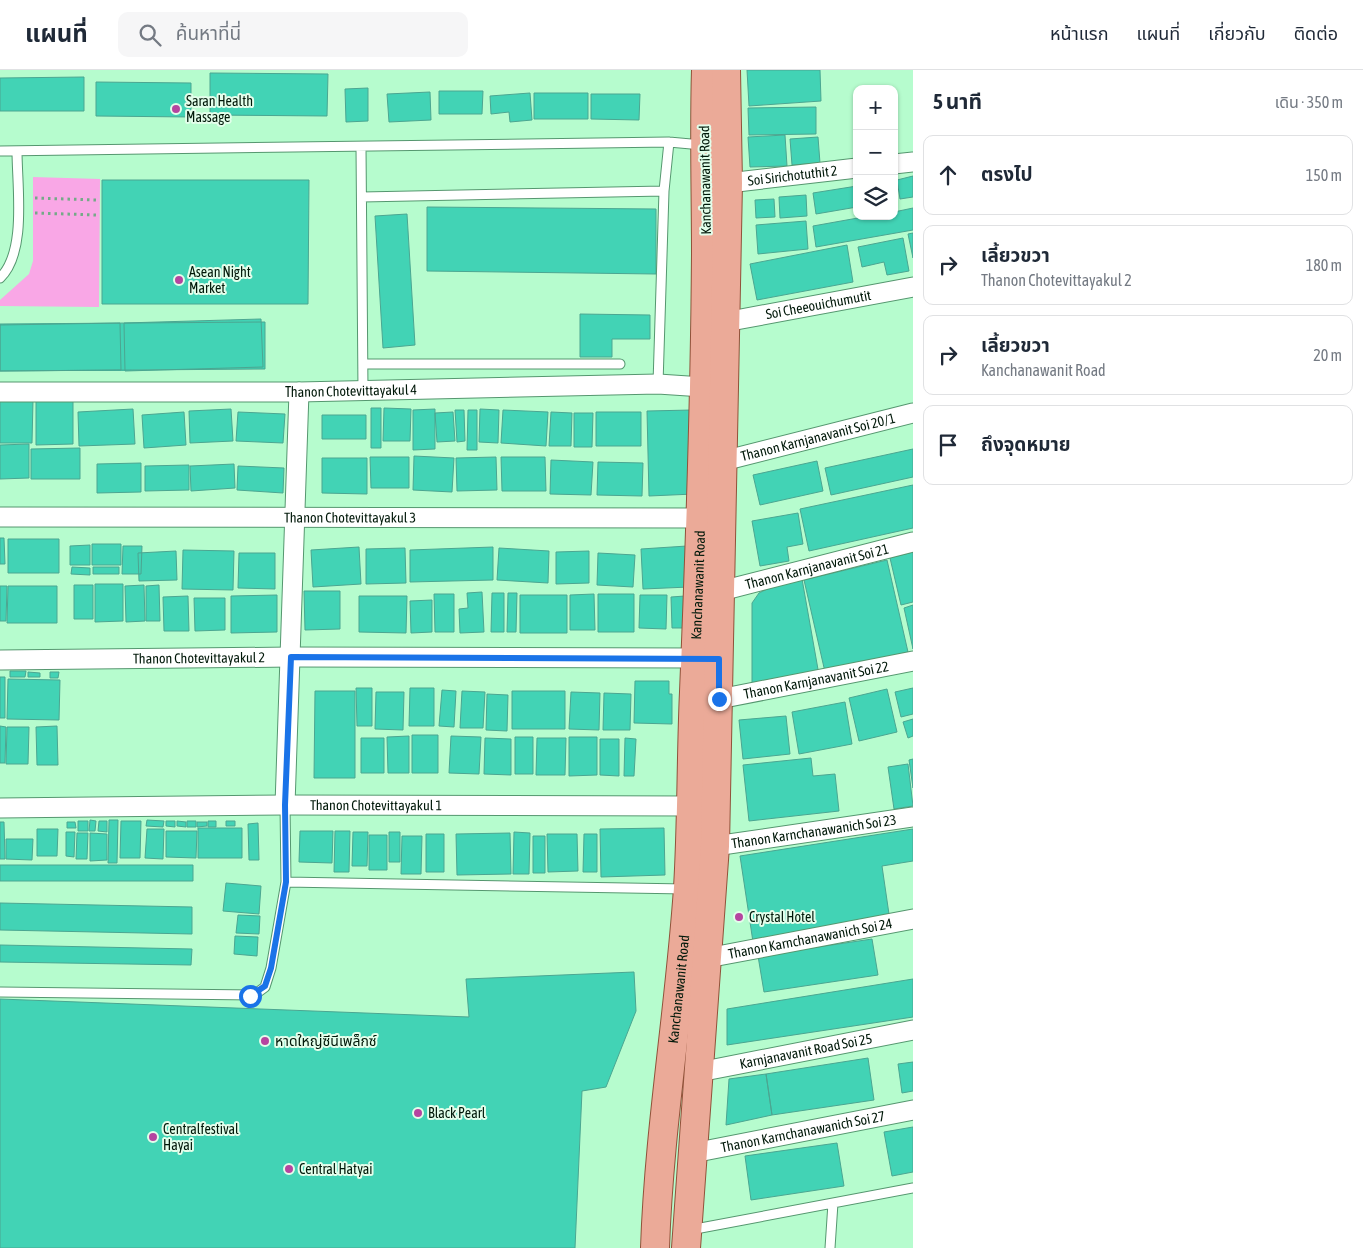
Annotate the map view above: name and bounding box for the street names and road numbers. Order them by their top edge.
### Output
street label: Kanchanawanit Road [696,125,714,235]
street label: Soi Sirichotuthit 2 [747,162,838,189]
street label: Soi Cheeouichumutit [764,287,872,322]
street label: Thanon Chotevittayakul 4 [285,381,418,400]
street label: Thanon Karnjanavanit Soi 20/1 [739,410,897,464]
street label: Thanon Chotevittayakul 3 [284,509,416,526]
street label: Kanchanawanit Road [688,530,708,640]
street label: Thanon Karnjanavanit Soi 21 [744,541,890,592]
street label: Thanon Chotevittayakul 2 [133,649,265,667]
street label: Thanon Karnjanavanit Soi 22 [742,658,890,702]
street label: Thanon Chotevittayakul 1 [310,797,442,813]
street label: Thanon Karnchanawanich Soi 23 [730,812,898,851]
street label: Thanon Karnchanawanich Soi 24 [727,915,894,962]
street label: Kanchanawanit Road [665,934,692,1044]
street label: Karnjanavanit Road Soi 25 [738,1030,874,1072]
street label: Thanon Karnchanawanich Soi 27 [720,1108,886,1155]

